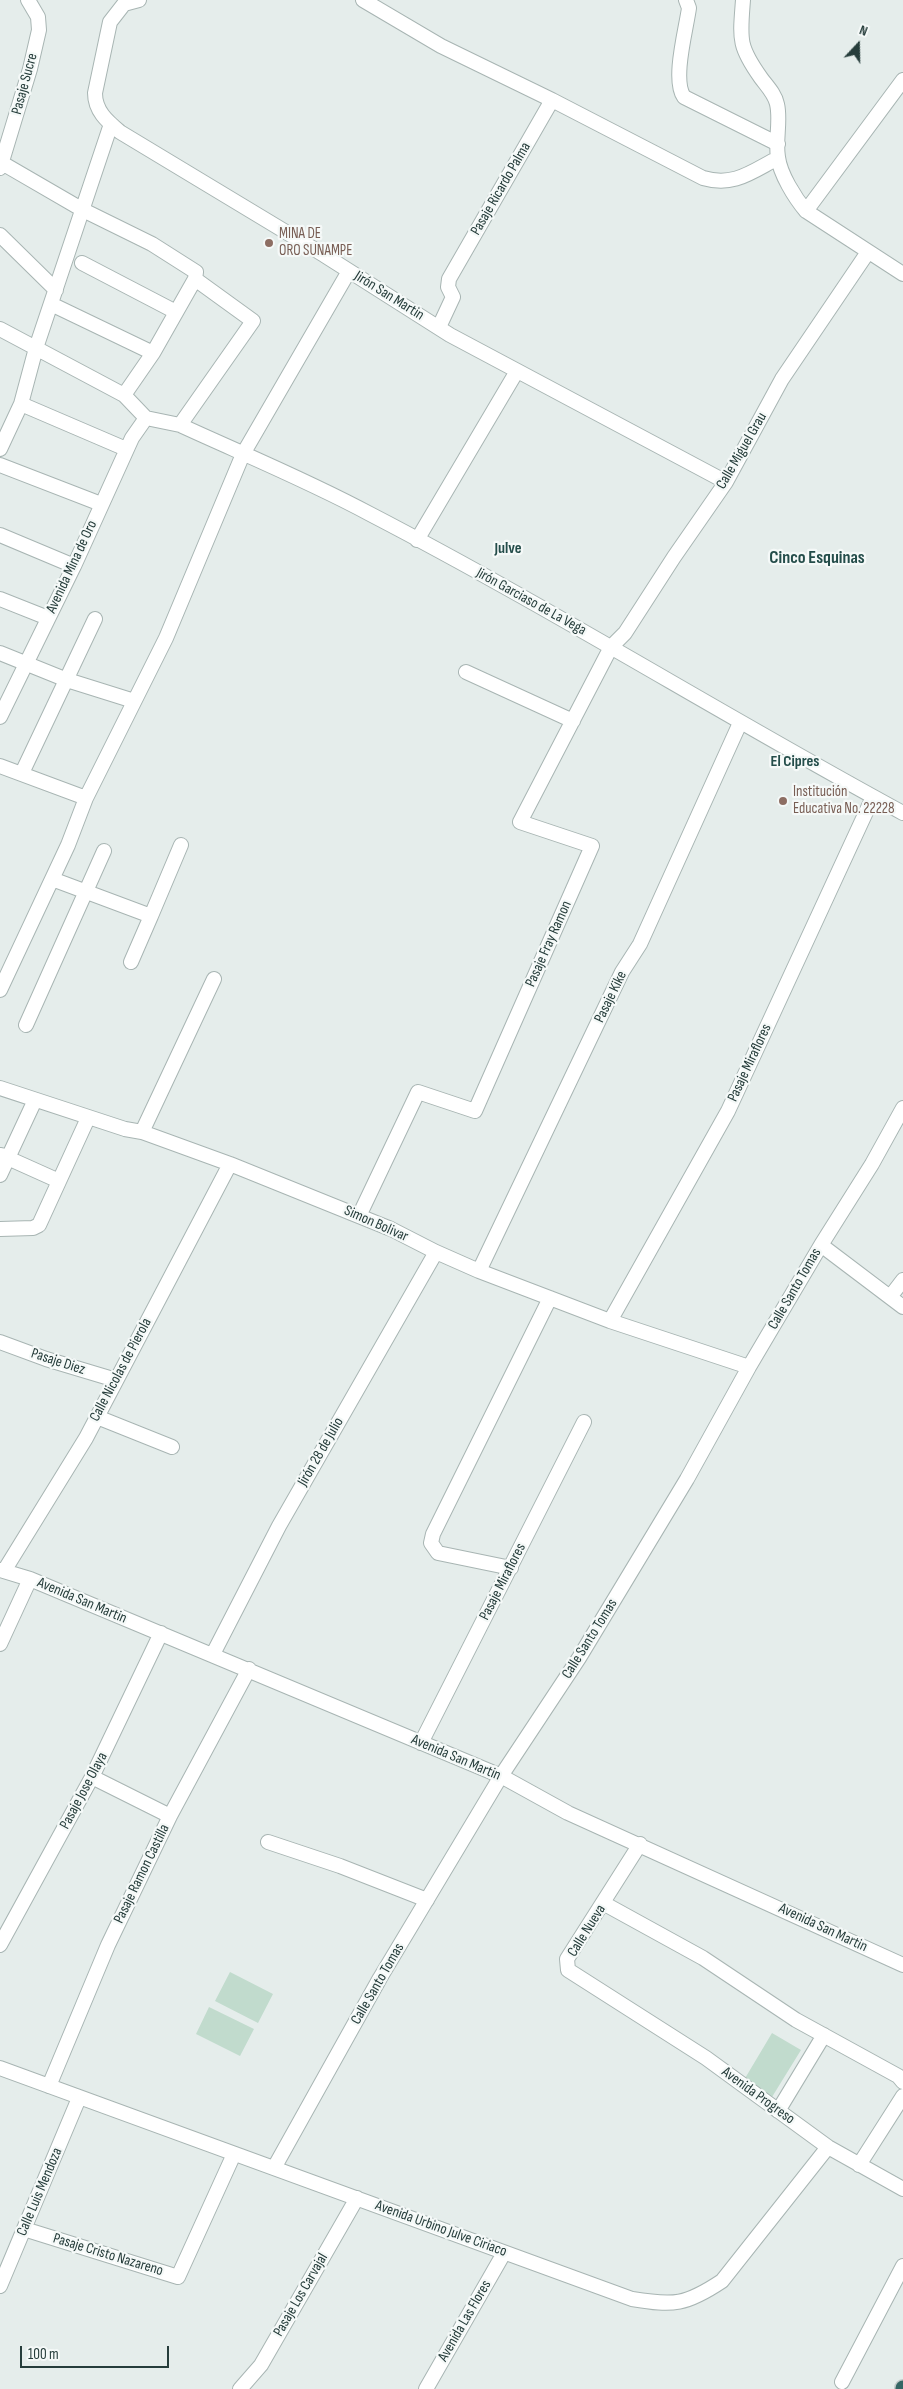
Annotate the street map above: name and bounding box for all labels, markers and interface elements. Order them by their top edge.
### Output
north arrow [833,20,883,70]
text: N [857,21,870,40]
street label: Pasaje Sucre [8,51,42,117]
street label: Pasaje Ricardo Palma [467,139,535,239]
place label: MINA DE ORO SUNAMPE [279,225,352,260]
marker: MINA DE ORO SUNAMPE [263,237,275,249]
street label: Jirón San Martin [351,267,427,325]
street label: Calle Miguel Grau [713,409,771,493]
street label: Avenida Mina de Oro [43,518,101,616]
district label: Julve [494,539,522,559]
district label: Cinco Esquinas [769,547,865,569]
street label: Jirón Garciaso de La Vega [473,564,589,640]
district label: El Cipres [771,752,819,772]
place label: Institución Educativa No. 22228 [793,783,895,818]
marker: Institución Educativa No. 22228 [777,795,789,807]
street label: Pasaje Fray Ramon [522,898,576,990]
street label: Pasaje Kike [591,968,631,1026]
street label: Pasaje Miraflores [724,1021,776,1105]
street label: Simon Bolivar [341,1202,411,1246]
street label: Calle Santo Tomas [765,1245,825,1333]
street label: Calle Nicolas de Pierola [86,1315,156,1425]
street label: Pasaje Diez [29,1345,87,1379]
street label: Jirón 28 de Julio [294,1414,348,1490]
street label: Pasaje Miraflores [476,1541,530,1623]
street label: Avenida San Martin [35,1574,129,1628]
street label: Calle Santo Tomas [558,1596,622,1682]
street label: Avenida San Martin [409,1731,503,1785]
street label: Pasaje Jose Olaya [56,1750,112,1832]
street label: Pasaje Ramon Castilla [110,1821,174,1927]
street label: Avenida San Martin [776,1900,870,1956]
street label: Calle Nueva [564,1902,610,1960]
street label: Calle Santo Tomas [348,1940,408,2028]
street label: Avenida Progreso [718,2063,798,2129]
street label: Calle Luis Mendoza [13,2145,67,2239]
street label: Avenida Urbino Julve Ciriaco [373,2197,509,2261]
street label: Pasaje Cristo Nazareno [51,2230,165,2280]
street label: Pasaje Los Carvajal [270,2250,332,2340]
street label: Avenida Las Flores [434,2277,496,2365]
scale bar [22,2336,171,2368]
text: 100 m [28,2345,59,2364]

